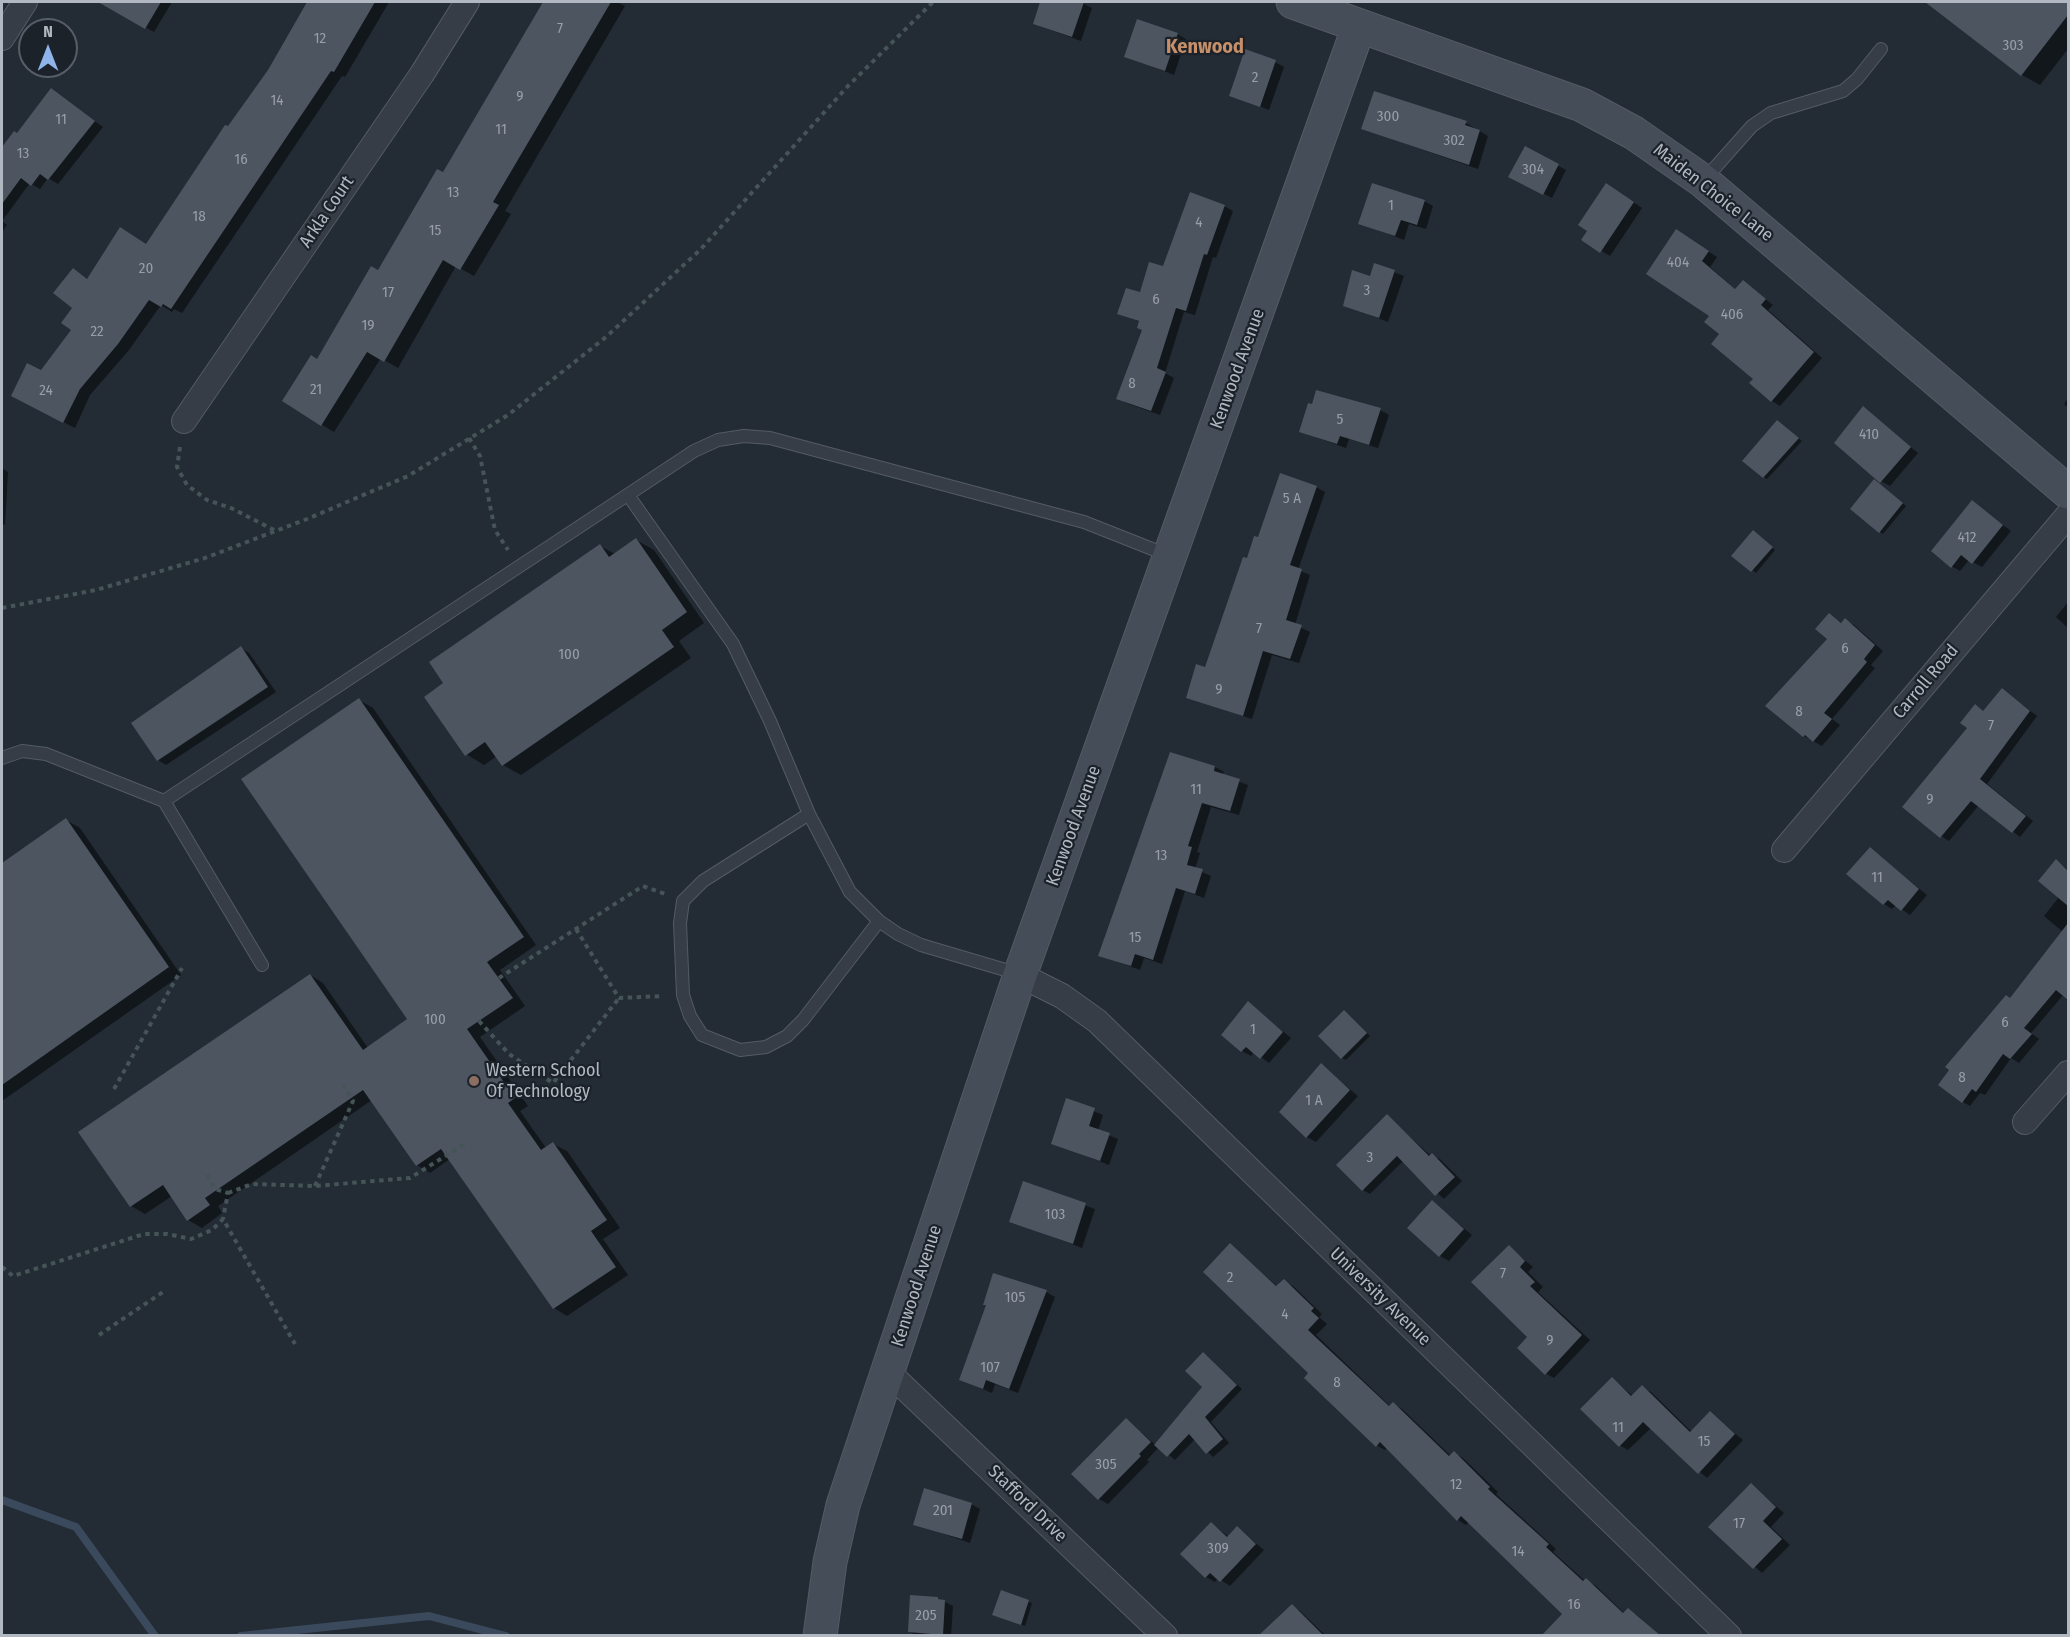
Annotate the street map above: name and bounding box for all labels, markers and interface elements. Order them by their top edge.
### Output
north arrow [18,18,78,78]
house number: 7 [557,20,563,38]
text: N [43,22,53,41]
house number: 12 [314,30,326,48]
district label: Kenwood [1166,35,1244,59]
house number: 303 [2002,37,2024,55]
house number: 2 [1252,69,1258,87]
house number: 9 [516,88,524,106]
house number: 14 [270,92,284,110]
house number: 300 [1377,108,1399,126]
house number: 11 [55,111,67,129]
house number: 11 [495,121,507,139]
house number: 302 [1443,132,1465,150]
street label: Maiden Choice Lane [1649,139,1777,247]
house number: 13 [17,145,29,163]
house number: 16 [234,151,248,169]
house number: 304 [1522,161,1544,179]
street label: Arkla Court [295,172,359,252]
house number: 13 [447,184,459,202]
house number: 1 [1388,197,1394,215]
house number: 18 [192,208,206,226]
house number: 4 [1195,214,1203,232]
house number: 15 [429,222,441,240]
house number: 404 [1667,254,1689,272]
house number: 20 [139,260,153,278]
house number: 3 [1364,282,1370,300]
house number: 17 [382,284,394,302]
house number: 6 [1152,291,1160,309]
street label: Kenwood Avenue [1206,306,1270,432]
house number: 406 [1721,306,1743,324]
house number: 19 [361,317,375,335]
house number: 22 [90,323,104,341]
house number: 8 [1128,375,1136,393]
house number: 21 [310,381,322,399]
house number: 24 [39,382,53,400]
house number: 5 [1337,411,1343,429]
house number: 410 [1859,426,1879,444]
house number: 5 A [1283,490,1301,508]
house number: 412 [1958,529,1976,547]
house number: 7 [1256,620,1262,638]
house number: 6 [1841,640,1849,658]
street label: Carroll Road [1889,640,1963,724]
house number: 100 [558,646,580,664]
house number: 9 [1215,681,1223,699]
house number: 8 [1795,703,1803,721]
house number: 7 [1988,717,1994,735]
street label: Kenwood Avenue [1042,763,1106,889]
house number: 11 [1190,781,1202,799]
house number: 9 [1926,791,1934,809]
house number: 13 [1155,847,1167,865]
house number: 11 [1871,869,1883,887]
house number: 15 [1129,929,1141,947]
house number: 100 [424,1011,446,1029]
house number: 6 [2001,1014,2009,1032]
house number: 1 [1250,1021,1256,1039]
place label: Western School Of Technology [486,1060,600,1102]
house number: 8 [1958,1069,1966,1087]
marker: Western School Of Technology [467,1074,481,1088]
house number: 1 A [1305,1092,1323,1110]
house number: 3 [1367,1149,1373,1167]
house number: 103 [1045,1206,1065,1224]
street label: Kenwood Avenue [887,1223,947,1349]
street label: University Avenue [1325,1243,1435,1351]
house number: 7 [1500,1265,1506,1283]
house number: 2 [1227,1269,1233,1287]
house number: 105 [1005,1289,1025,1307]
house number: 4 [1281,1306,1289,1324]
house number: 9 [1546,1332,1554,1350]
house number: 107 [980,1359,1000,1377]
house number: 8 [1333,1374,1341,1392]
house number: 11 [1612,1419,1624,1437]
house number: 15 [1698,1433,1710,1451]
house number: 305 [1095,1456,1117,1474]
street label: Stafford Drive [983,1461,1071,1547]
house number: 12 [1450,1476,1462,1494]
house number: 201 [933,1502,953,1520]
house number: 17 [1733,1515,1745,1533]
house number: 309 [1207,1540,1229,1558]
house number: 14 [1511,1543,1525,1561]
house number: 16 [1567,1596,1581,1614]
house number: 205 [915,1607,937,1625]

